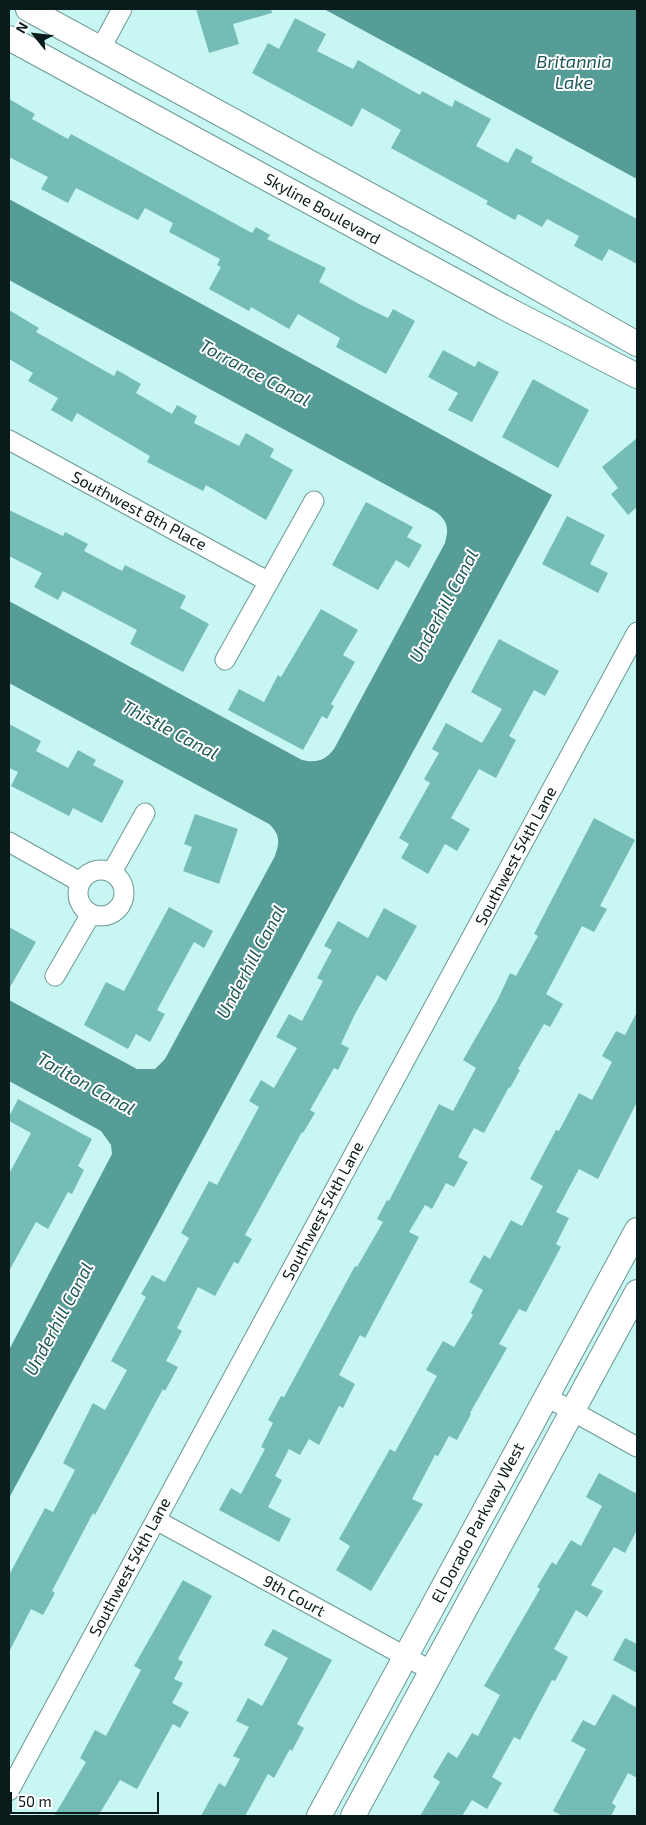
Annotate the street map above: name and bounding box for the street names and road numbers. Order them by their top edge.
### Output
street label: Skyline Boulevard [261,169,383,249]
street label: Southwest 8th Place [68,467,210,555]
street label: Southwest 54th Lane [471,783,561,929]
street label: Southwest 54th Lane [278,1138,368,1284]
street label: El Dorado Parkway West [428,1440,528,1606]
street label: Southwest 54th Lane [85,1494,175,1640]
street label: 9th Court [260,1571,328,1621]

